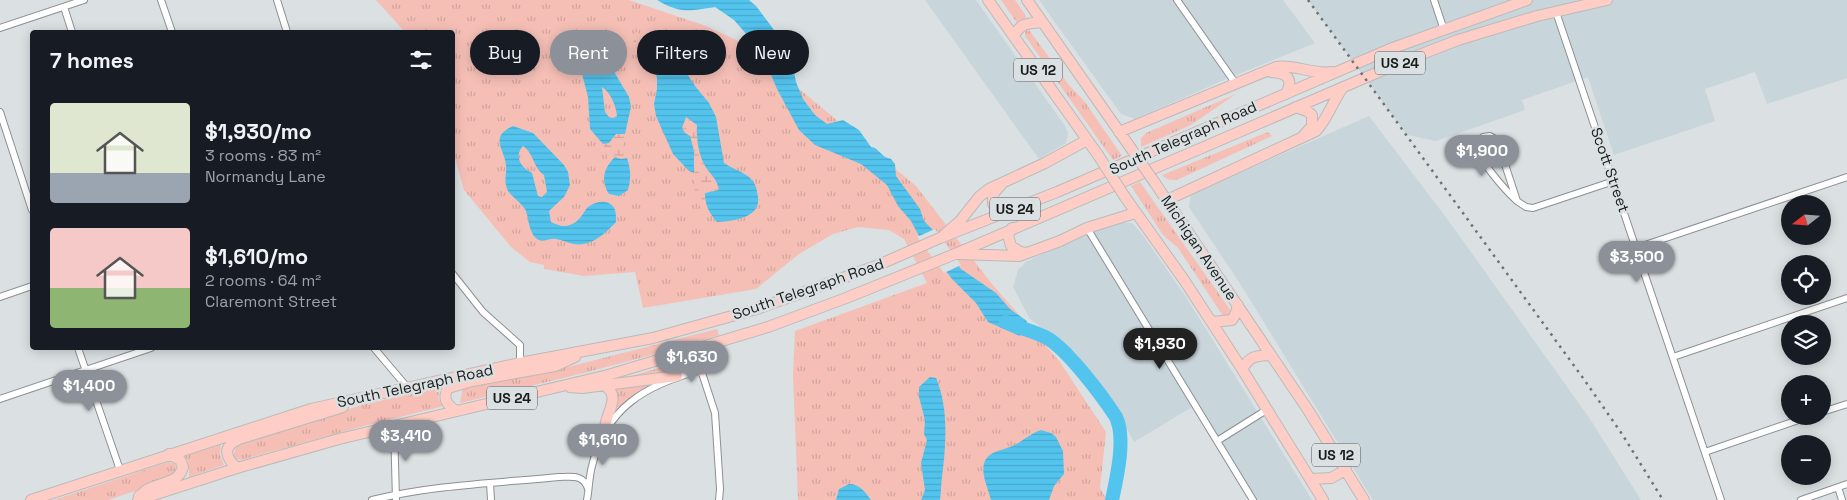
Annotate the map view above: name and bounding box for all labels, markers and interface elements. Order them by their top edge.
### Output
chip: Buy [470,30,540,75]
chip: Rent [550,30,627,75]
chip: Filters [637,30,726,75]
chip: New [736,30,809,75]
icon: filters [407,46,435,74]
text: 7 homes [50,47,134,74]
road number: US 24 [1375,52,1425,74]
road number: US 12 [1014,58,1062,82]
street label: South Telegraph Road [1106,96,1259,179]
text: $1,930/mo [205,118,312,145]
icon: home [90,123,150,183]
street label: Scott Street [1587,125,1634,215]
pin: $1,900 [1441,134,1523,177]
text: $1,900 [1456,140,1508,161]
text: 3 rooms · 83 m² [205,145,321,166]
text: Normandy Lane [205,166,326,187]
street label: Michigan Avenue [1157,192,1242,304]
north arrow [1781,195,1831,245]
map controls [1781,195,1831,485]
road number: US 24 [990,198,1040,220]
pin: $3,500 [1596,240,1678,283]
text: $1,610/mo [205,243,308,270]
text: $3,500 [1610,246,1664,267]
icon: home [90,248,150,308]
street label: South Telegraph Road [730,254,886,323]
button: locate [1781,255,1831,305]
text: 2 rooms · 64 m² [205,270,321,291]
text: Claremont Street [205,291,337,312]
button: layers [1781,315,1831,365]
pin: $1,930 [1119,328,1201,370]
text: $1,930 [1134,333,1186,354]
pin: $1,630 [651,340,733,383]
text: $1,630 [666,346,718,367]
street label: South Telegraph Road [335,360,495,411]
pin: $1,400 [48,370,130,412]
text: $1,400 [63,375,115,396]
button: + [1781,375,1831,425]
road number: US 24 [487,386,537,409]
pin: $3,410 [365,420,447,462]
pin: $1,610 [562,424,644,466]
text: $3,410 [380,425,432,446]
text: $1,610 [579,429,627,450]
button: − [1781,435,1831,485]
road number: US 12 [1312,444,1360,466]

